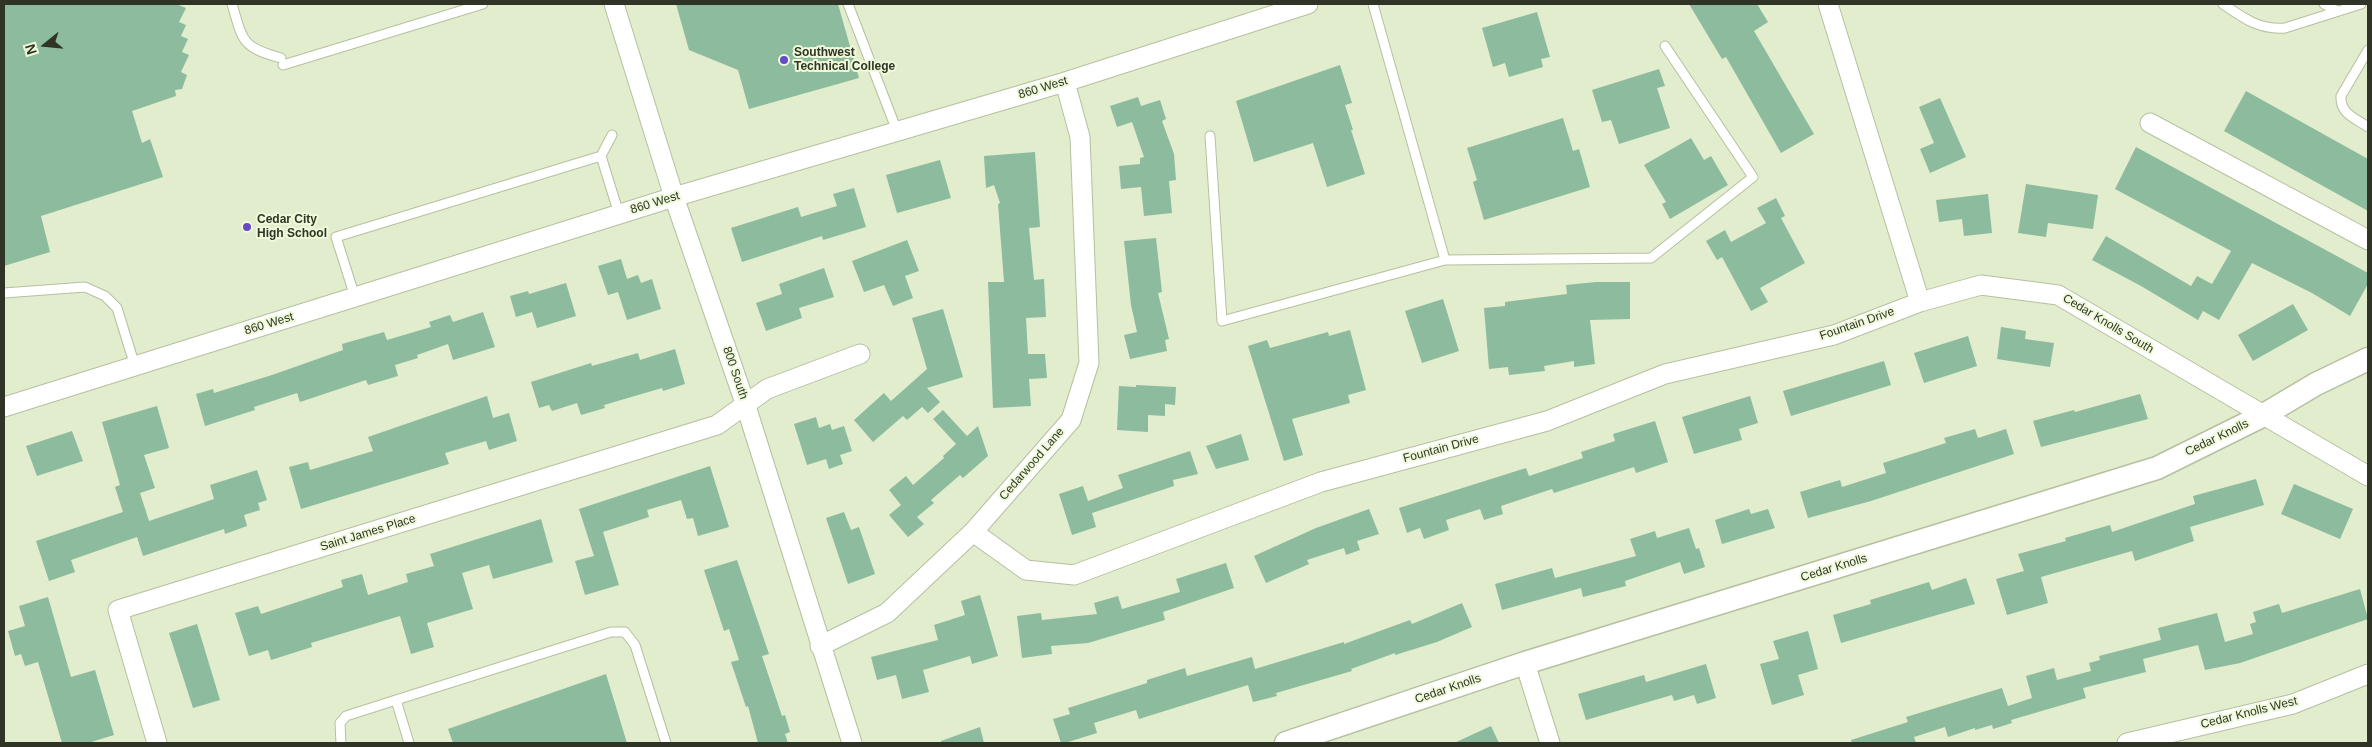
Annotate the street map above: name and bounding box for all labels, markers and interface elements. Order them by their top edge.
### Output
north arrow [20,20,70,70]
text: N [22,42,40,57]
place label: Southwest Technical College [794,46,895,74]
marker: Southwest Technical College [778,54,790,66]
street label: 860 West [1017,74,1069,102]
street label: 860 West [629,189,681,217]
place label: Cedar City High School [257,213,327,241]
marker: Cedar City High School [241,221,253,233]
street label: Cedar Knolls South [2060,291,2156,357]
street label: Fountain Drive [1818,304,1896,344]
street label: 860 West [243,310,295,338]
street label: 800 South [719,345,751,401]
street label: Cedar Knolls [2183,416,2251,460]
street label: Cedarwood Lane [997,425,1067,503]
street label: Fountain Drive [1401,432,1481,466]
street label: Saint James Place [318,512,418,554]
street label: Cedar Knolls [1799,551,1869,585]
street label: Cedar Knolls [1413,671,1483,707]
street label: Cedar Knolls West [2199,694,2299,732]

